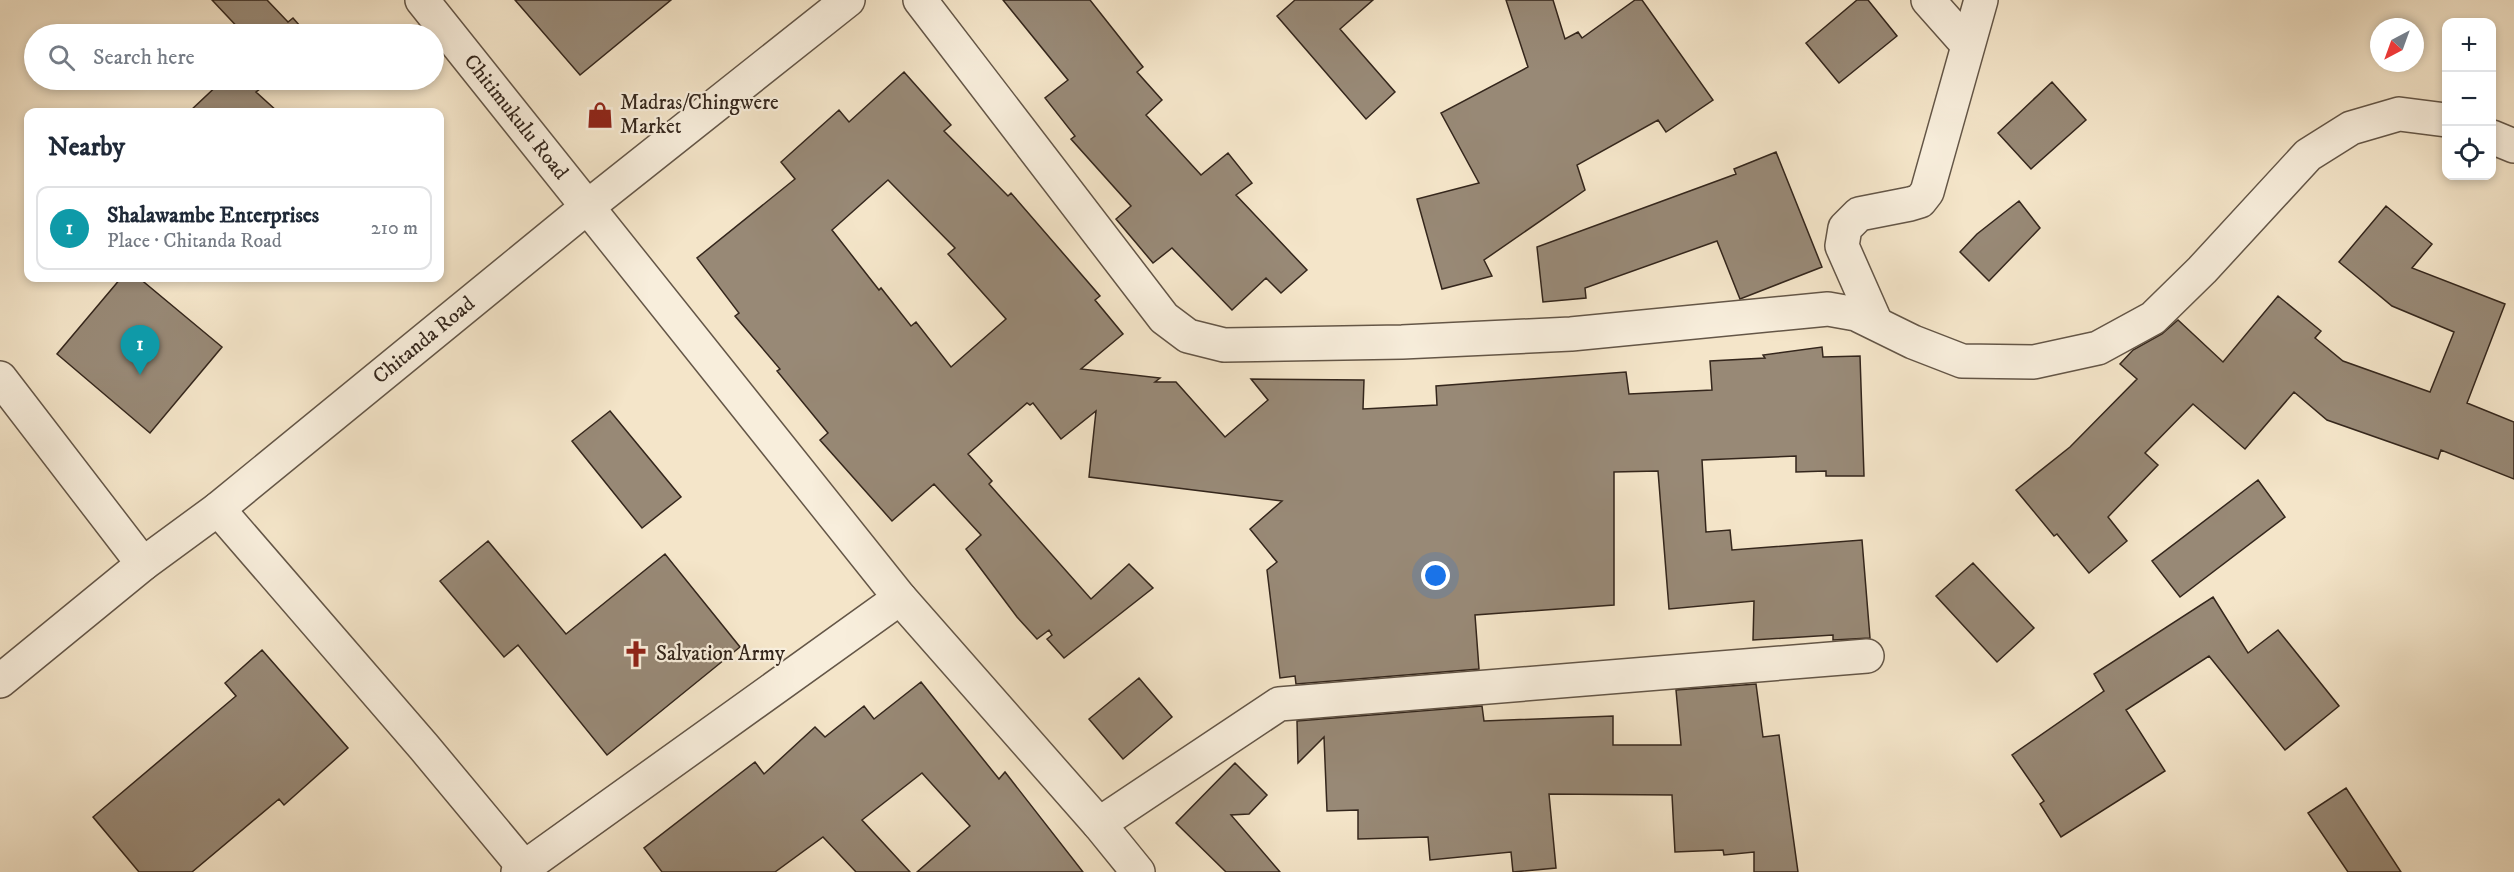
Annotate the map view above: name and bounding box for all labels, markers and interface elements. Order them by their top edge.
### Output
north arrow [2370,18,2424,72]
map controls [2442,18,2496,180]
button: + [2442,18,2496,72]
search box [24,24,444,90]
icon: search [45,41,78,74]
text: Search here [93,44,195,71]
street label: Chitimukulu Road [458,49,574,186]
button: − [2442,72,2496,126]
place label: Madras/Chingwere Market [620,90,779,140]
shop icon: Madras/Chingwere Market [585,100,615,130]
button: locate [2442,126,2496,180]
text: Nearby [48,131,125,164]
text: Shalawambe Enterprises [107,202,319,229]
text: 1 [66,216,73,241]
text: 210 m [371,216,418,241]
text: Place · Chitanda Road [107,229,282,254]
street label: Chitanda Road [368,291,481,390]
pin: 1 [120,326,160,375]
your location [1421,561,1450,590]
church icon: Salvation Army [621,639,651,669]
place label: Salvation Army [656,641,786,667]

